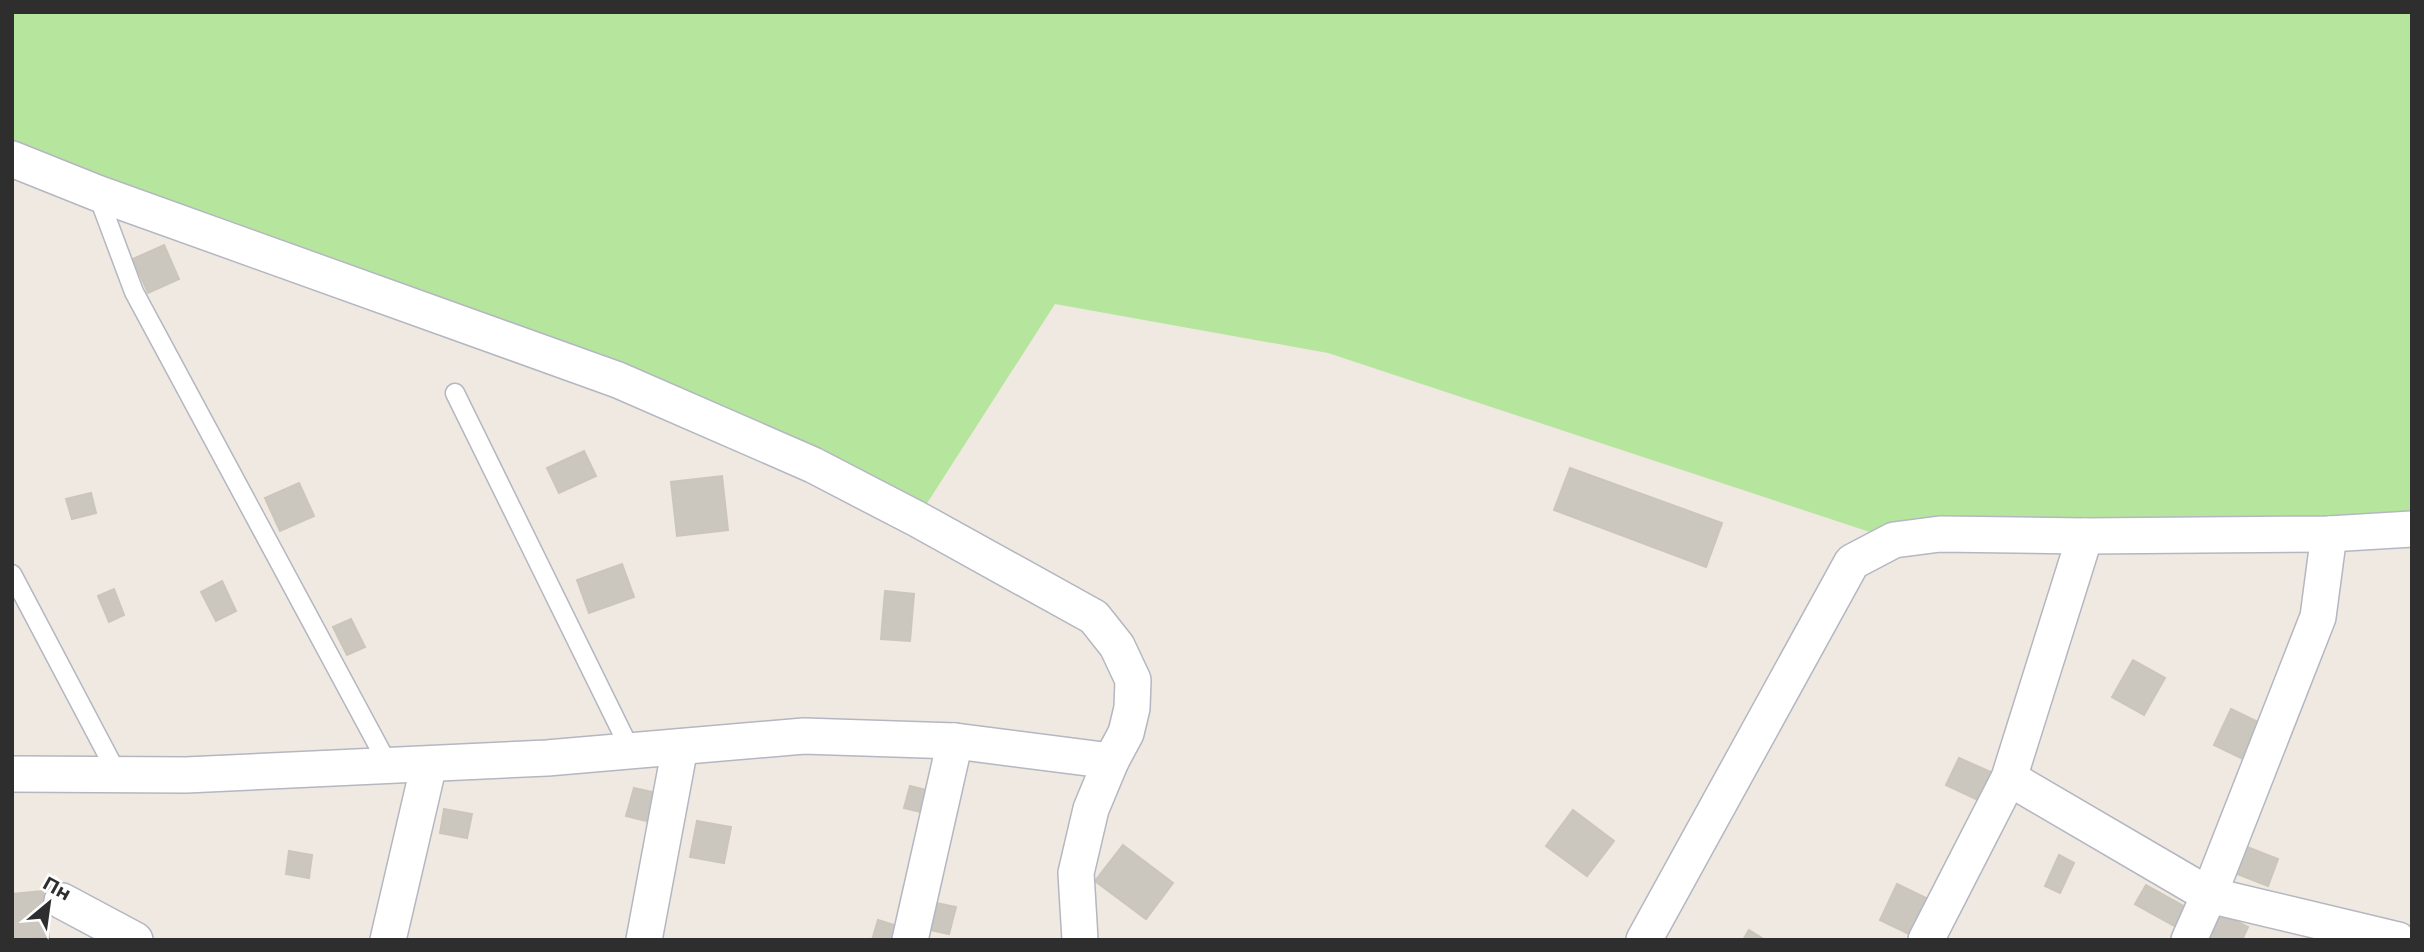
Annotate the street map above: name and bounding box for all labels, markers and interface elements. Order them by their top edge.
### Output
north arrow [14,868,84,938]
text: Пн [39,872,75,906]

